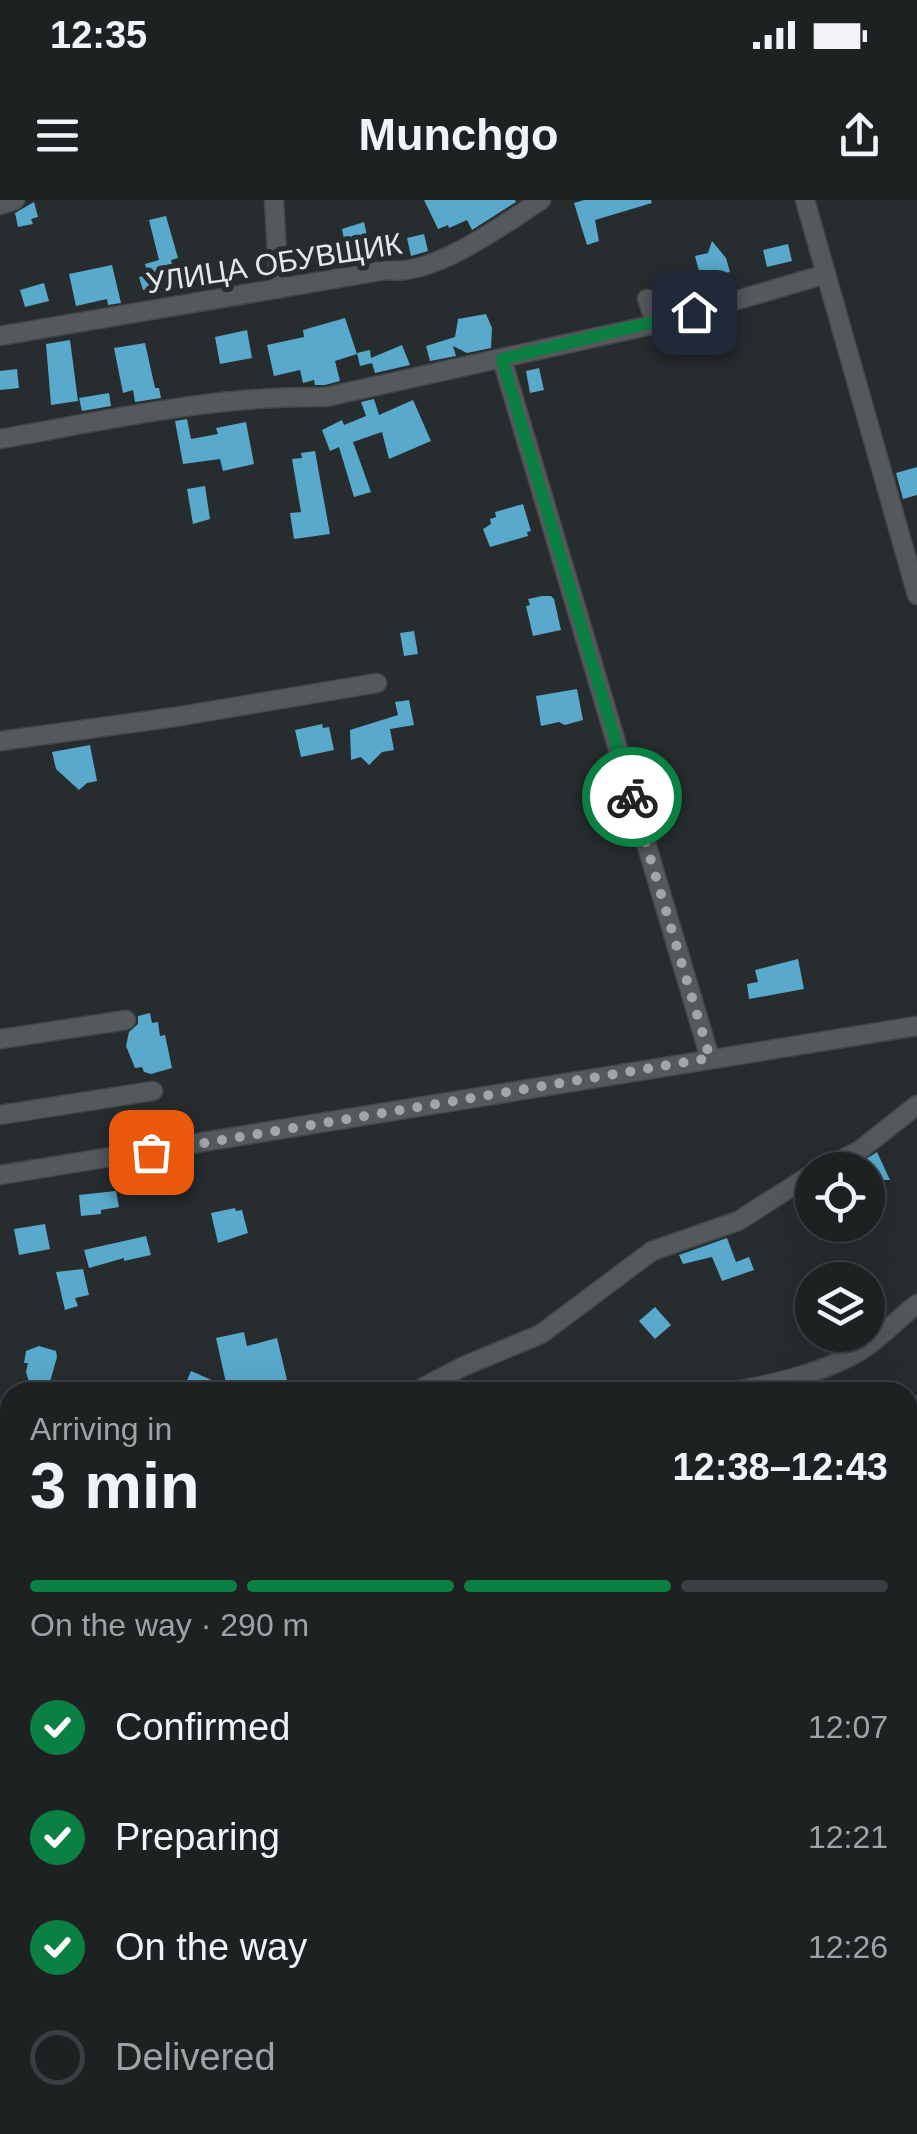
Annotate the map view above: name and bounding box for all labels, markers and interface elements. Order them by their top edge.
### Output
text: 12:35 [50,14,147,56]
icon: menu [30,108,85,163]
icon: share [832,108,887,163]
text: Munchgo [359,109,558,160]
street label: УЛИЦА ОБУВЩИК [144,226,405,300]
pin [652,270,737,355]
icon: home [667,285,722,340]
courier [582,747,682,847]
icon: bike [605,770,660,825]
pin [109,1110,194,1195]
icon: bag [124,1125,179,1180]
map controls [795,1152,885,1352]
button: locate [795,1152,885,1242]
button: layers [795,1262,885,1352]
text: Arriving in [30,1411,172,1447]
text: 12:38–12:43 [672,1446,888,1488]
text: 3 min [30,1449,200,1522]
text: On the way · 290 m [30,1607,309,1643]
icon: check [30,1700,85,1755]
text: Confirmed [115,1706,290,1748]
text: 12:07 [808,1709,888,1745]
icon: check [30,1810,85,1865]
text: Preparing [115,1816,280,1858]
text: 12:21 [808,1819,888,1855]
icon: check [30,1920,85,1975]
text: On the way [115,1926,307,1968]
text: 12:26 [808,1929,888,1965]
text: Delivered [115,2036,276,2078]

